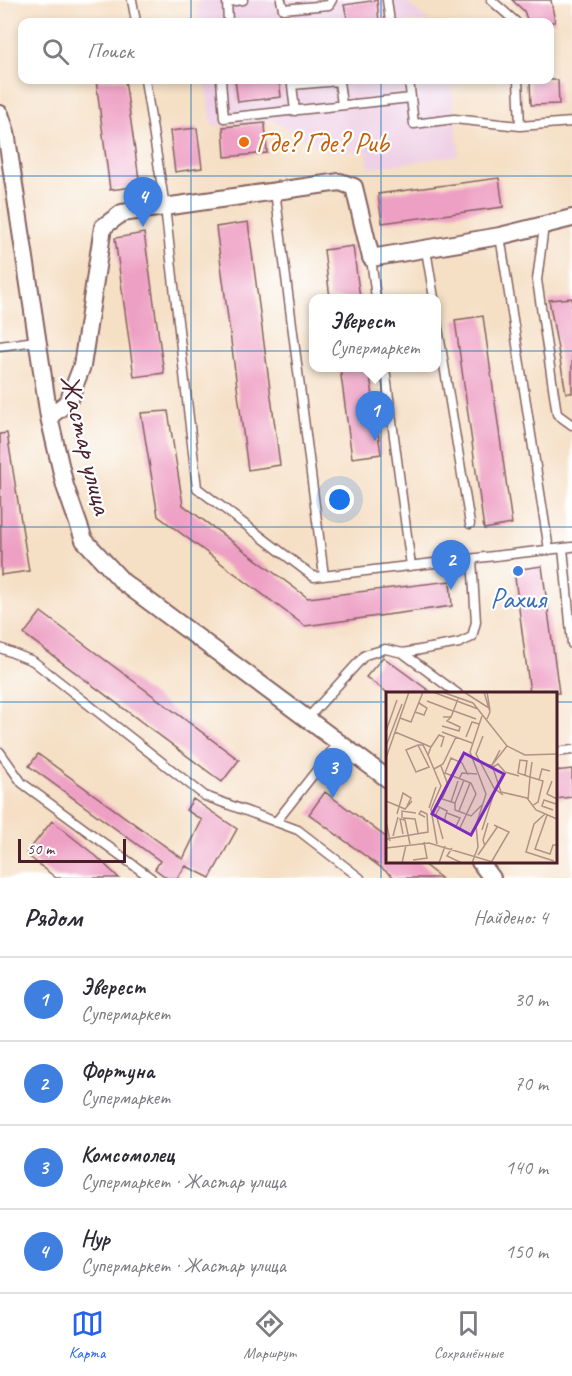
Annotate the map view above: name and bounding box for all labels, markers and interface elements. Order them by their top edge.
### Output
search box [18,18,554,84]
icon: search [39,35,72,68]
text: Поиск [87,37,133,65]
place label: Где? Где? Pub [256,125,390,160]
marker: Где? Где? Pub [237,135,251,149]
pin: 4 [124,178,162,227]
popup [309,294,441,372]
text: Эверест [330,307,394,335]
text: Супермаркет [330,335,420,360]
street label: Жастар улица [52,371,121,519]
pin: 1 [356,392,394,441]
your location [325,485,354,514]
pin: 2 [432,540,470,590]
marker: Рахия [511,564,525,578]
place label: Рахия [490,581,548,616]
inset map [386,692,557,863]
pin: 3 [314,748,352,798]
scale bar [18,836,126,864]
text: 50 m [27,839,54,859]
text: Рядом [24,901,82,934]
text: Найдено: 4 [473,905,548,930]
text: Эверест [81,973,145,1001]
text: 1 [39,987,48,1012]
text: 30 m [514,987,548,1012]
text: Супермаркет [81,1001,170,1026]
text: Фортуна [81,1057,154,1085]
text: 2 [39,1071,48,1096]
text: 70 m [514,1071,548,1096]
text: Супермаркет [81,1085,170,1110]
text: Комсомолец [81,1141,174,1169]
text: 3 [39,1155,48,1180]
text: 140 m [505,1155,548,1180]
text: Супермаркет · Жастар улица [81,1169,286,1194]
text: Нур [81,1225,110,1253]
text: 4 [39,1239,48,1264]
text: 150 m [505,1239,548,1264]
text: Супермаркет · Жастар улица [81,1253,286,1278]
tab: Карта [69,1307,105,1363]
tab: Маршрут [243,1307,296,1363]
tab: Сохранённые [434,1307,503,1363]

